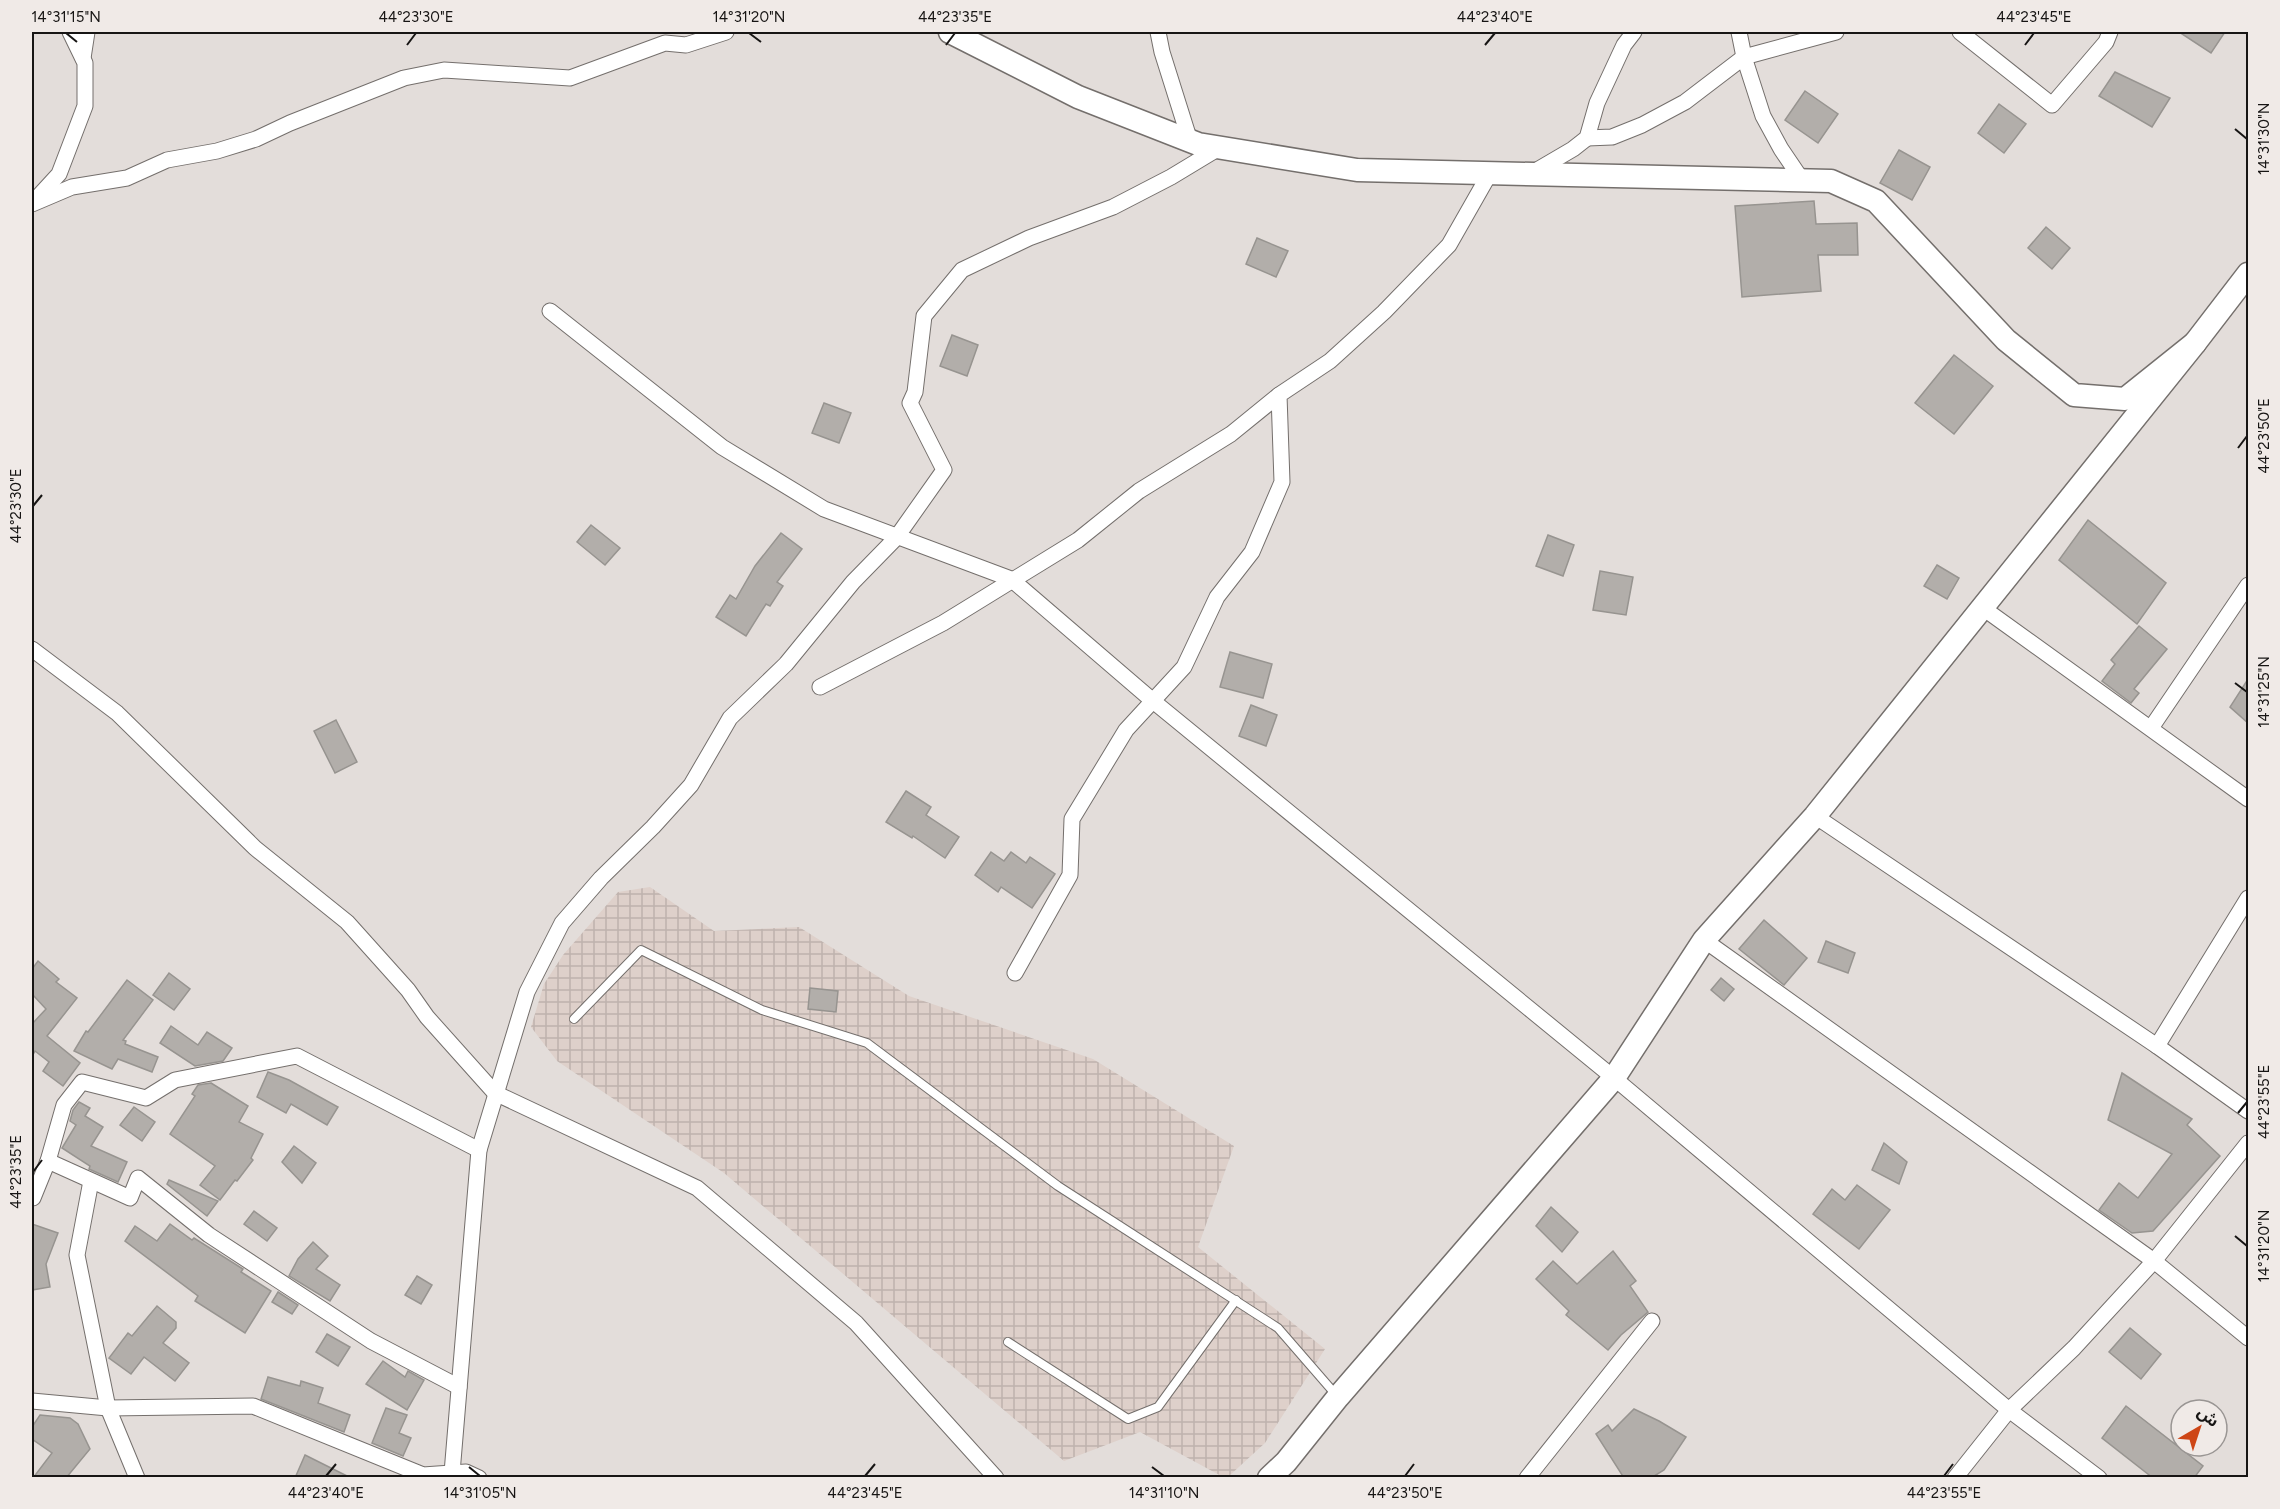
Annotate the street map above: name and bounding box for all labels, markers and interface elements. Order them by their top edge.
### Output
text: 14°31'15"N [31,8,101,26]
text: 44°23'30"E [378,8,454,26]
text: 14°31'20"N [713,8,785,26]
text: 44°23'35"E [918,8,992,26]
text: 44°23'40"E [1457,8,1533,26]
text: 44°23'45"E [1996,8,2072,26]
text: 14°31'30"N [2255,103,2273,175]
text: 44°23'50"E [2255,398,2273,474]
text: 44°23'30"E [7,468,25,544]
text: 14°31'25"N [2255,656,2273,728]
text: 44°23'55"E [2255,1065,2273,1139]
text: 44°23'35"E [7,1135,25,1209]
text: 14°31'20"N [2255,1210,2273,1282]
north arrow [2169,1398,2229,1458]
text: ش [2194,1402,2223,1431]
text: 44°23'40"E [288,1484,364,1502]
text: 14°31'05"N [443,1484,517,1502]
text: 44°23'45"E [827,1484,903,1502]
text: 14°31'10"N [1129,1484,1199,1502]
text: 44°23'50"E [1367,1484,1443,1502]
text: 44°23'55"E [1907,1484,1981,1502]

